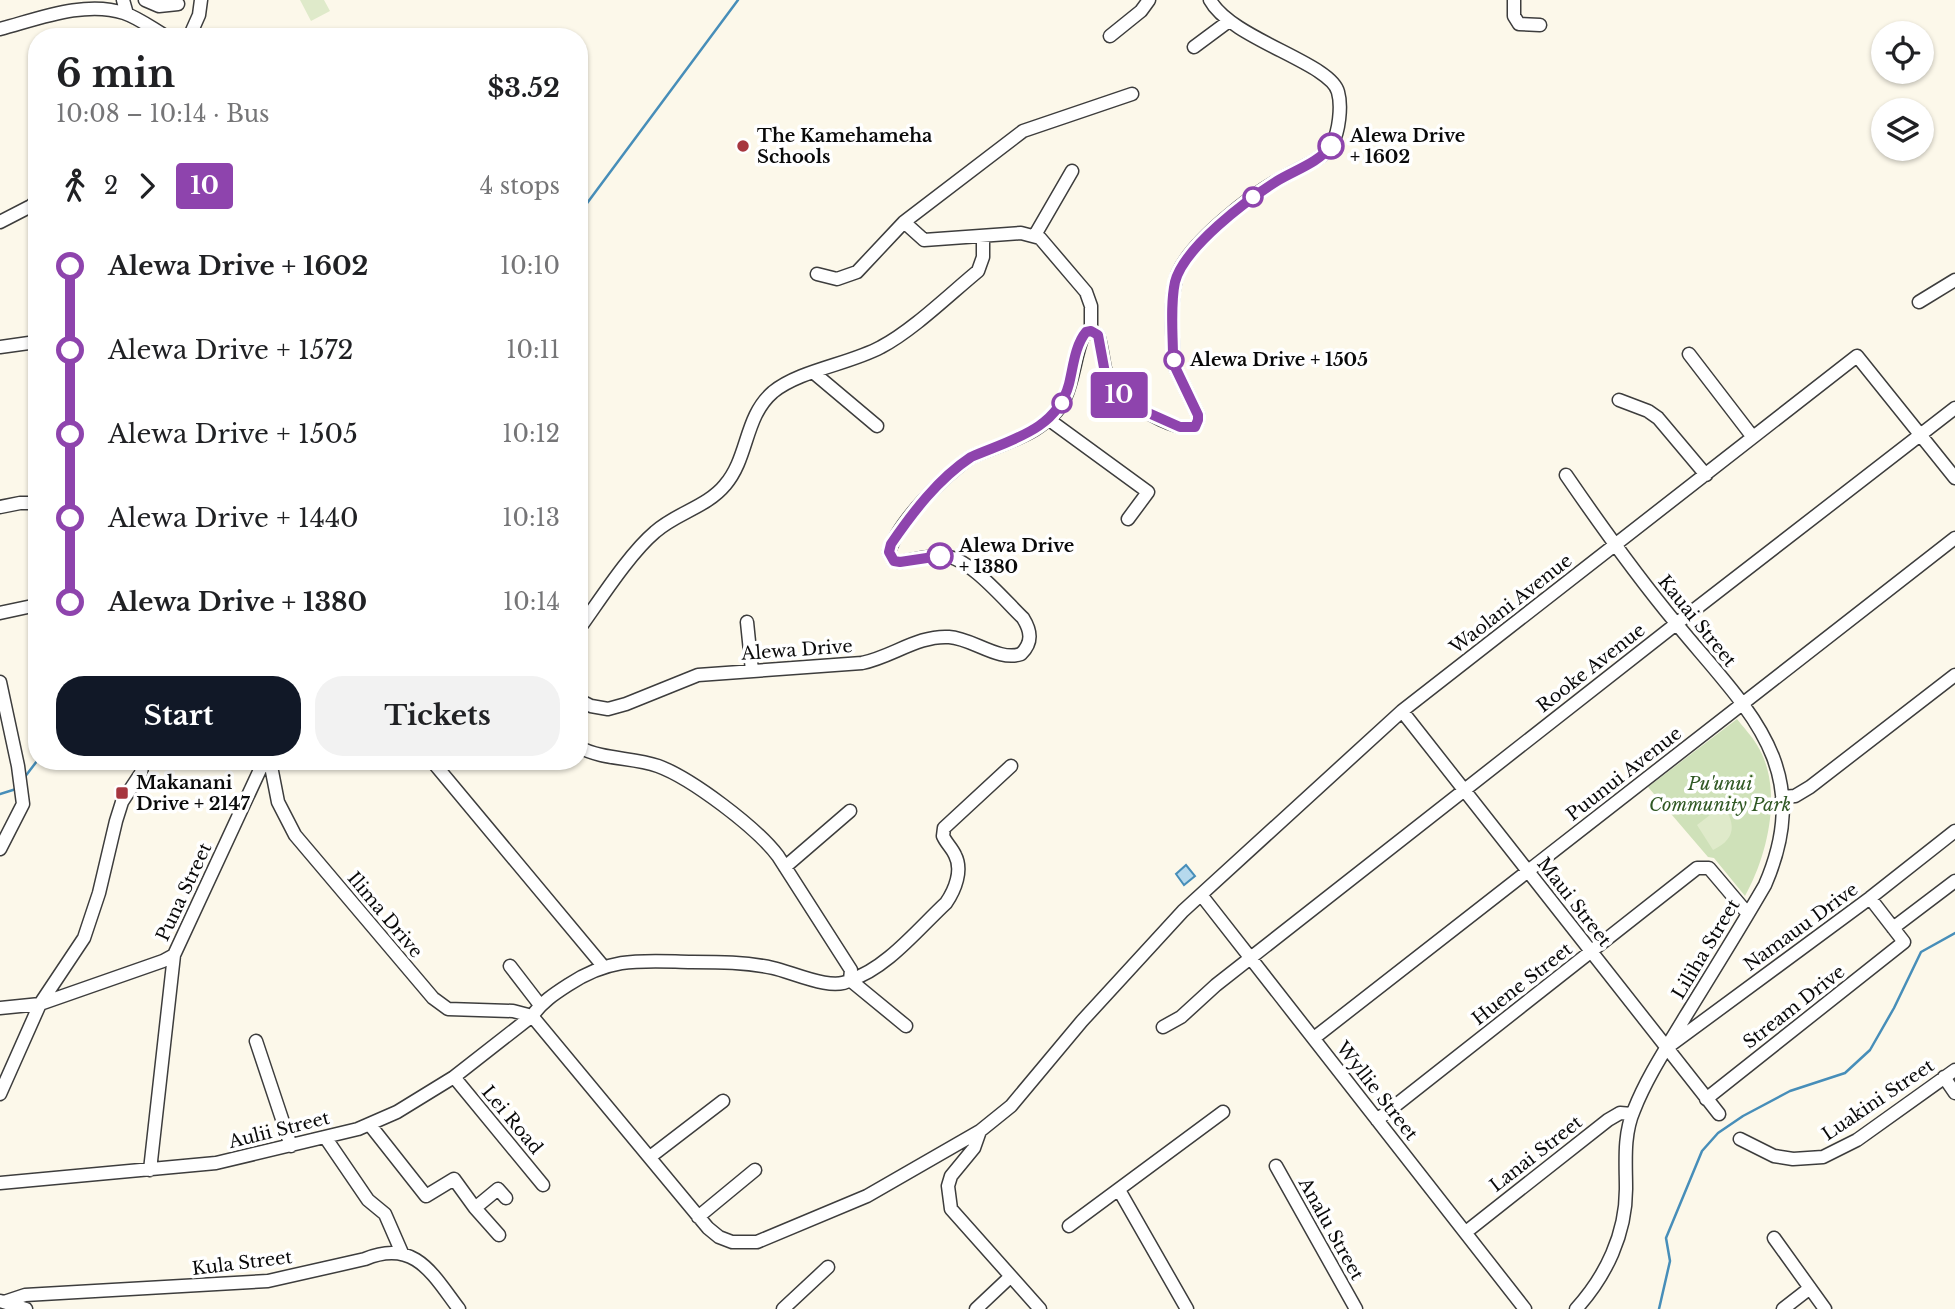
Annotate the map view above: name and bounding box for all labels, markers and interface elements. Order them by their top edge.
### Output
map controls [1871,21,1934,161]
button: locate [1871,21,1934,84]
text: 6 min [56,50,175,97]
text: $3.52 [488,72,560,104]
button: layers [1871,98,1934,161]
text: 10:08 – 10:14 · Bus [56,100,270,128]
place label: The Kamehameha Schools [757,125,933,168]
place label: Alewa Drive + 1602 [1349,125,1465,168]
marker: Alewa Drive + 1602 [1318,133,1344,159]
marker: The Kamehameha Schools [735,138,751,154]
icon: walk [56,167,94,205]
icon: forward [128,167,166,205]
text: 10 [190,171,219,200]
text: 2 [104,172,118,200]
text: 4 stops [480,172,560,200]
unlabelled marker [1243,187,1263,207]
text: Alewa Drive + 1602 [108,250,369,282]
text: 10:10 [500,252,560,280]
text: Alewa Drive + 1572 [108,334,354,366]
text: 10:11 [506,336,560,364]
place label: Alewa Drive + 1505 [1189,349,1368,371]
marker: Alewa Drive + 1505 [1164,350,1184,370]
line badge: 10 [1088,372,1150,418]
text: 10 [1105,380,1133,409]
unlabelled marker [1052,393,1072,413]
text: Alewa Drive + 1505 [108,418,358,450]
text: 10:12 [502,420,560,448]
text: Alewa Drive + 1440 [108,502,359,534]
text: 10:13 [502,504,560,532]
place label: Alewa Drive + 1380 [958,535,1074,578]
marker: Alewa Drive + 1380 [927,543,953,569]
street label: Waolani Avenue [1445,550,1576,659]
street label: Kauai Street [1653,571,1741,671]
text: Alewa Drive + 1380 [108,586,367,618]
text: 10:14 [503,588,560,616]
street label: Rooke Avenue [1533,619,1649,717]
street label: Alewa Drive [740,635,853,665]
button: Start [56,676,301,756]
button: Tickets [315,676,560,756]
street label: Puunui Avenue [1562,722,1686,826]
place label: Makanani Drive + 2147 [136,772,250,815]
park label: Pu'unui Community Park [1649,773,1791,816]
marker: Makanani Drive + 2147 [114,785,130,801]
street label: Puna Street [152,839,216,945]
street label: Maui Street [1532,853,1616,951]
street label: Ilima Drive [343,868,427,962]
street label: Namauu Drive [1740,878,1862,976]
street label: Liliha Street [1668,895,1745,1003]
street label: Huene Street [1468,938,1576,1030]
street label: Stream Drive [1739,960,1849,1054]
street label: Wyllie Street [1331,1036,1423,1145]
street label: Luakini Street [1818,1054,1938,1146]
street label: Lei Road [477,1081,547,1159]
street label: Aulii Street [225,1107,332,1153]
street label: Lanai Street [1486,1111,1587,1197]
street label: Analu Street [1293,1173,1368,1284]
street label: Kula Street [191,1246,294,1280]

